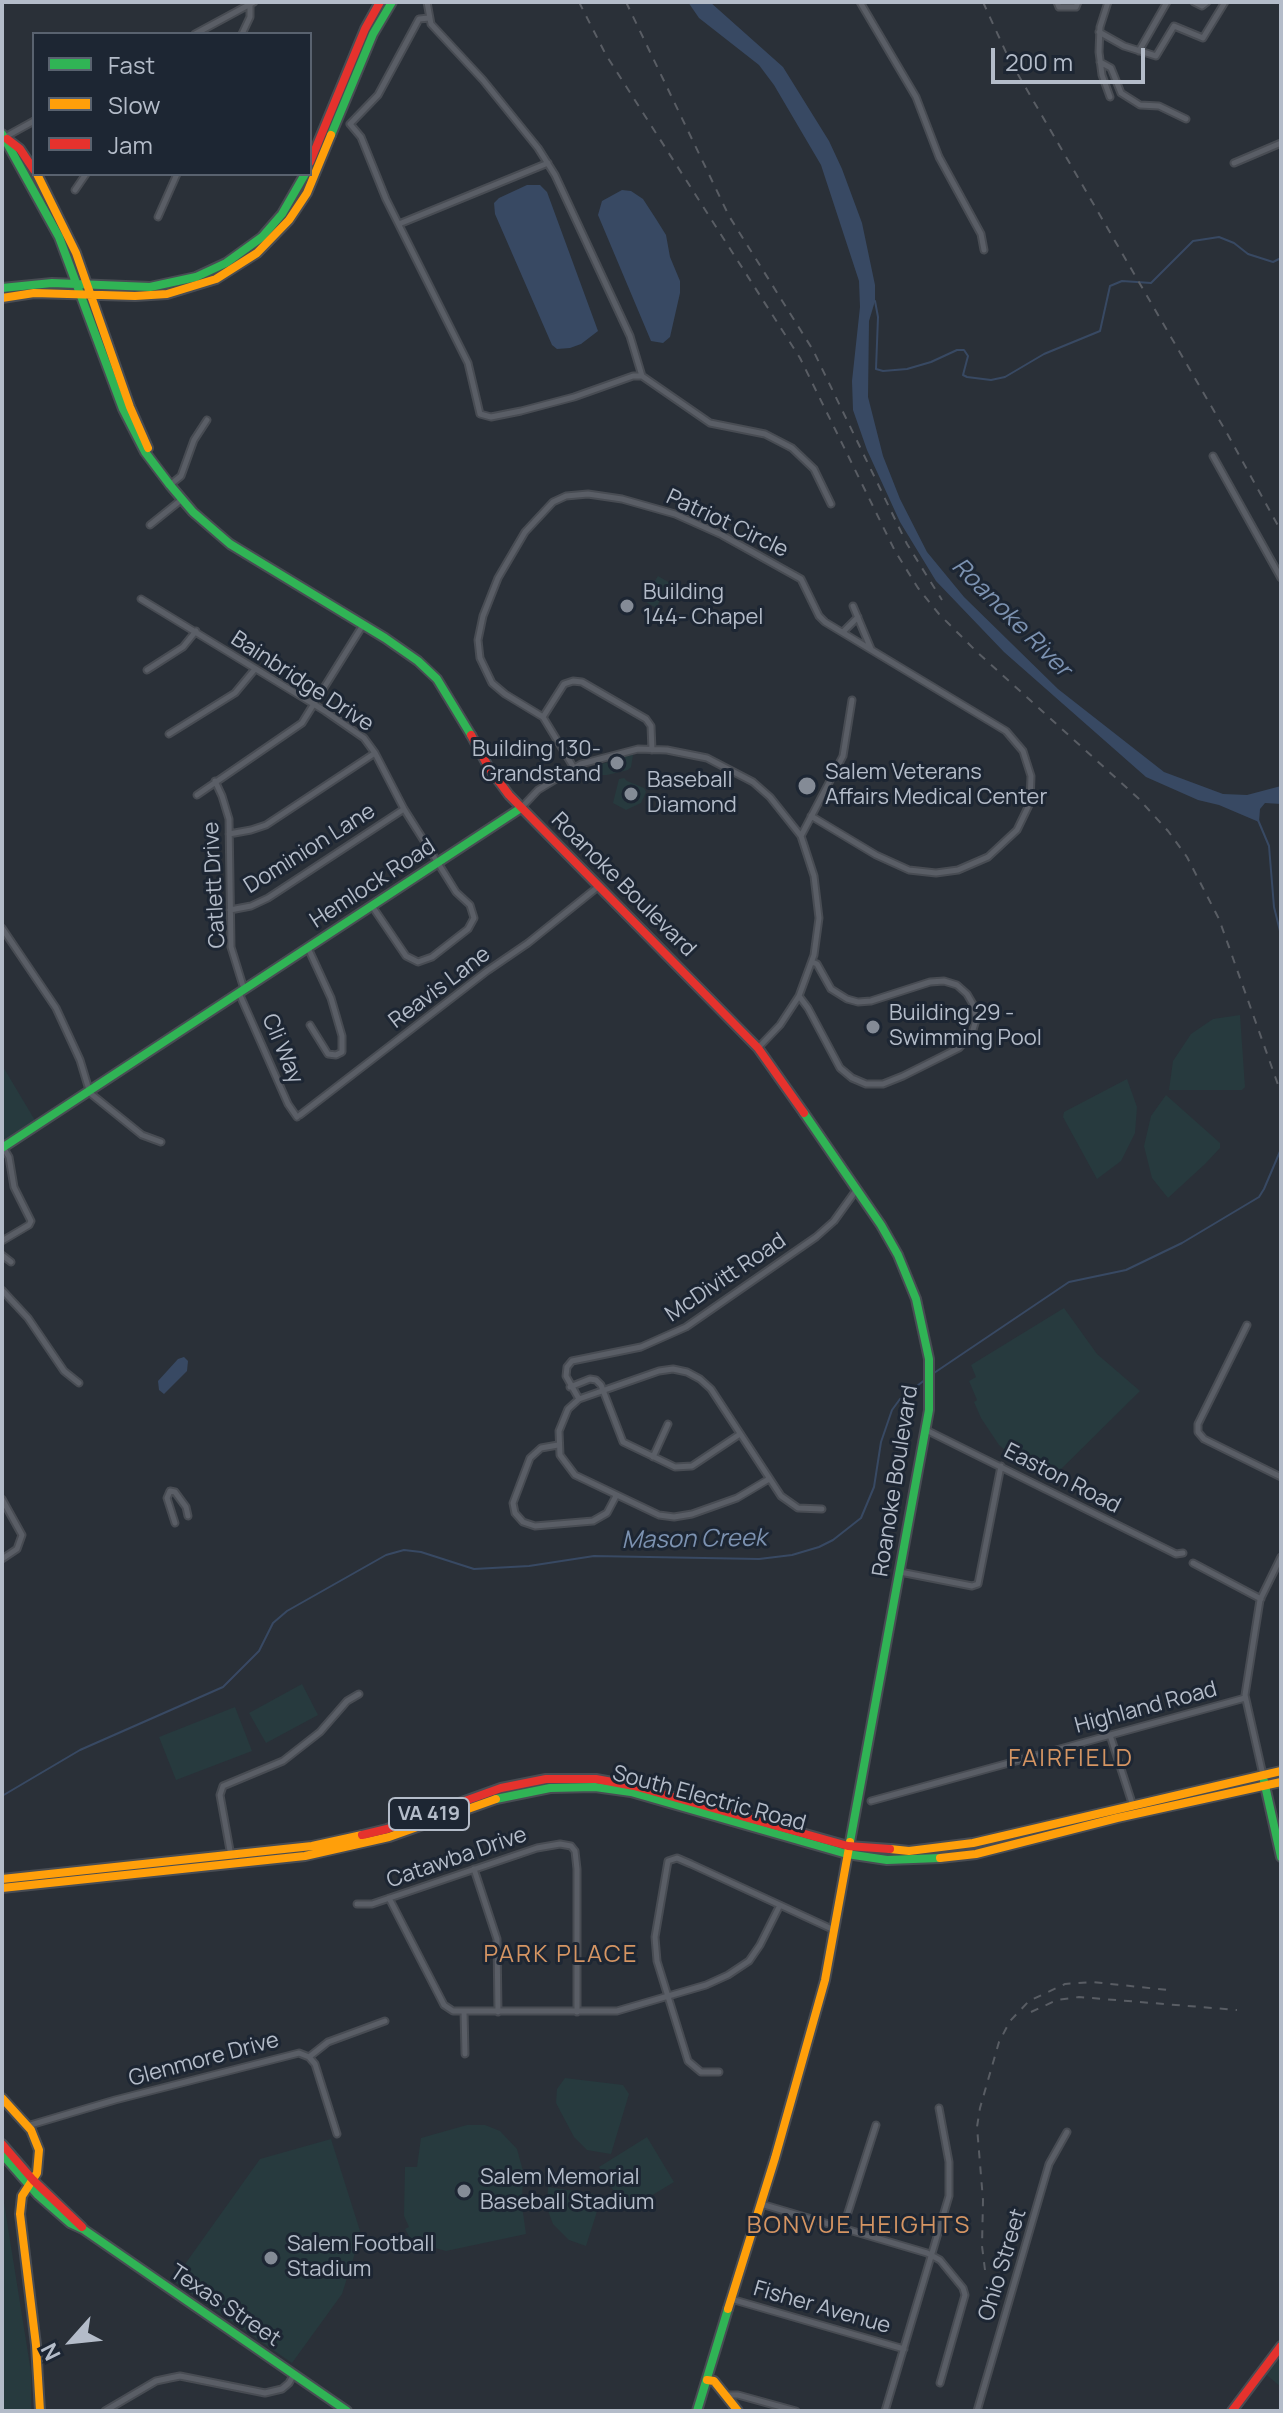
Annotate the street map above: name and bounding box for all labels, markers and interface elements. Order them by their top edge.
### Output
legend [32,32,312,176]
scale bar [995,32,1149,82]
text: 200 m [1005,45,1073,78]
text: Fast [108,48,155,81]
text: Slow [108,88,161,121]
text: Jam [108,128,153,161]
street label: Patriot Circle [662,484,792,564]
water label: Roanoke River [945,552,1077,684]
place label: Building 144- Chapel [643,580,763,632]
marker: Building 144- Chapel [618,597,636,615]
street label: Bainbridge Drive [226,626,378,738]
place label: Building 130- Grandstand [472,737,601,788]
marker: Building 130- Grandstand [608,754,626,772]
place label: Salem Veterans Affairs Medical Center [825,760,1047,812]
place label: Baseball Diamond [647,768,737,820]
marker: Salem Veterans Affairs Medical Center [796,775,818,797]
marker: Baseball Diamond [622,785,640,803]
street label: Dominion Lane [240,798,380,900]
street label: Roanoke Boulevard [545,807,701,963]
street label: Catlett Drive [198,821,232,949]
street label: Hemlock Road [305,834,441,934]
street label: Reavis Lane [384,941,496,1035]
place label: Building 29 - Swimming Pool [889,1001,1042,1052]
street label: Cli Way [256,1010,308,1088]
marker: Building 29 - Swimming Pool [864,1018,882,1036]
street label: McDivitt Road [661,1228,791,1328]
street label: Roanoke Boulevard [868,1383,924,1579]
street label: Easton Road [999,1438,1125,1520]
water label: Mason Creek [621,1524,767,1556]
street label: Highland Road [1072,1676,1220,1740]
district label: FAIRFIELD [1008,1745,1134,1773]
street label: South Electric Road [609,1760,809,1838]
road number: VA 419 [389,1798,469,1830]
street label: Catawba Drive [383,1822,531,1894]
district label: PARK PLACE [484,1941,638,1969]
street label: Glenmore Drive [126,2027,282,2093]
place label: Salem Memorial Baseball Stadium [480,2165,655,2216]
marker: Salem Memorial Baseball Stadium [455,2182,473,2200]
street label: Ohio Street [973,2206,1033,2324]
district label: BONVUE HEIGHTS [747,2212,971,2240]
place label: Salem Football Stadium [287,2232,435,2284]
marker: Salem Football Stadium [262,2249,280,2267]
street label: Texas Street [165,2259,285,2353]
street label: Fisher Avenue [750,2276,894,2340]
north arrow [32,2301,112,2381]
text: N [34,2338,68,2366]

